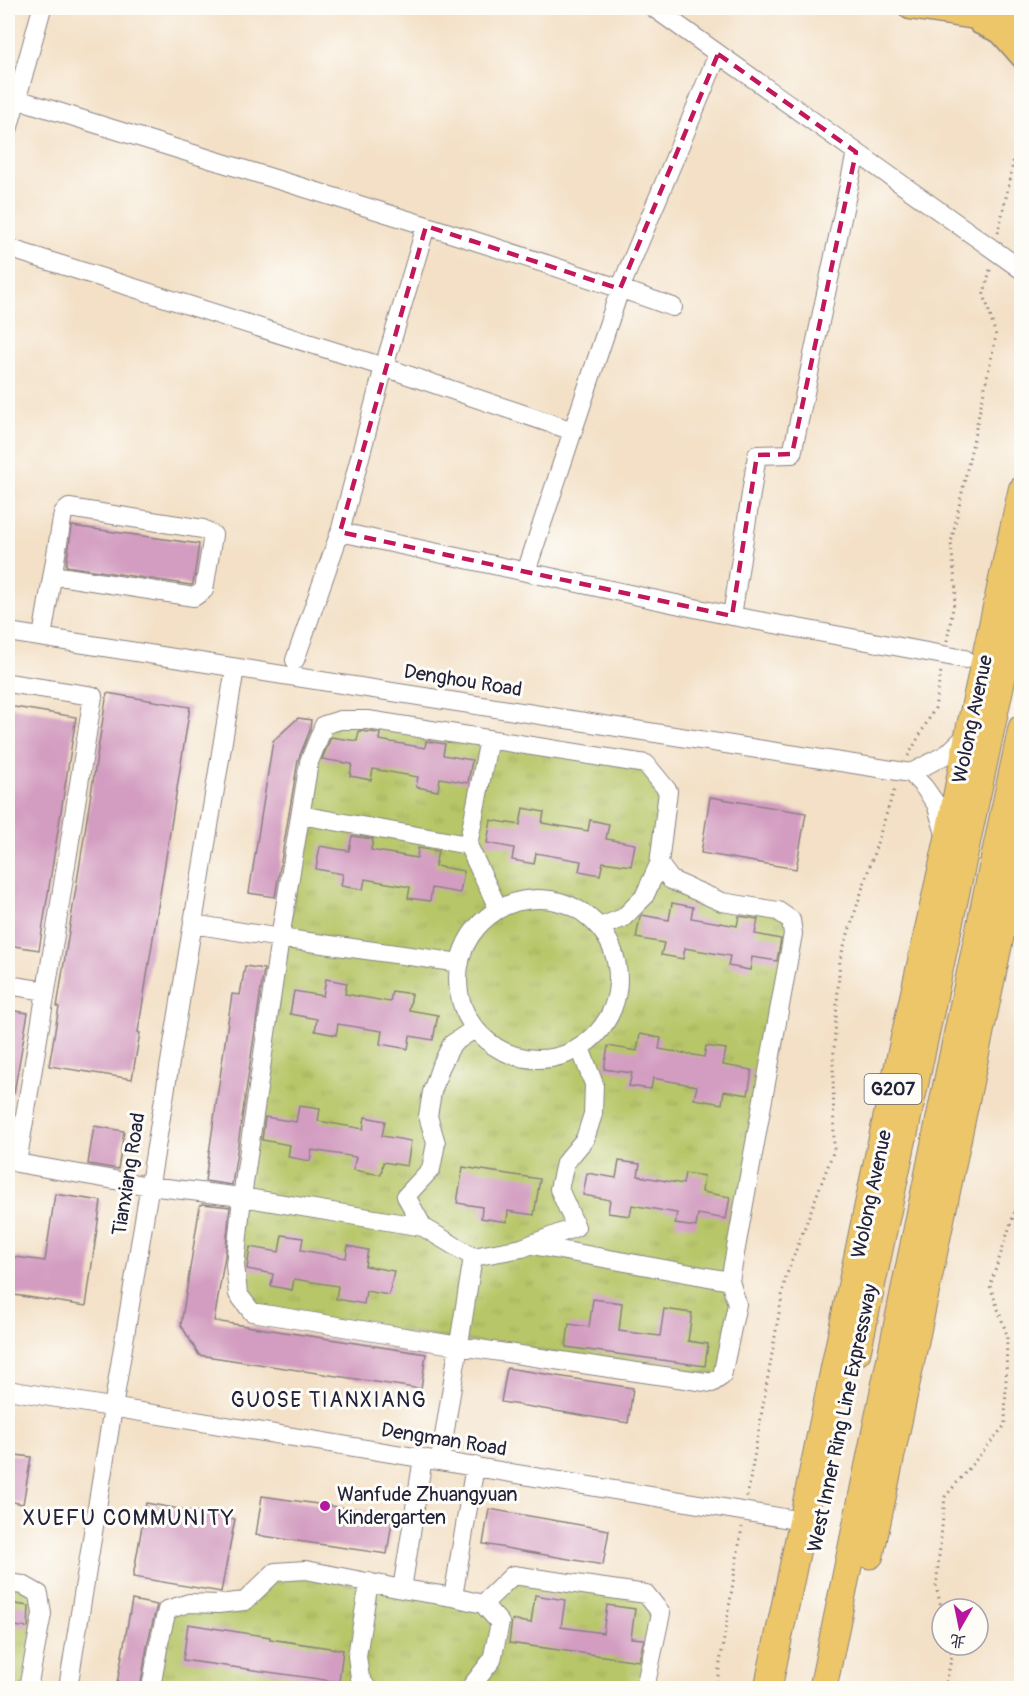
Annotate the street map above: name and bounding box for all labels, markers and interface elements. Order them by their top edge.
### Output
street label: Wolong Avenue [947,653,998,785]
street label: Denghou Road [402,659,524,702]
road number: G207 [864,1074,922,1104]
street label: Tianxiang Road [106,1111,151,1237]
street label: Wolong Avenue [846,1128,897,1260]
street label: West Inner Ring Line Expressway [802,1281,883,1554]
district label: GUOSE TIANXIANG [231,1387,427,1414]
street label: Dengman Road [379,1417,509,1462]
place label: Wanfude Zhuangyuan Kindergarten [337,1482,517,1530]
marker: Wanfude Zhuangyuan Kindergarten [318,1499,332,1513]
district label: XUEFU COMMUNITY [23,1504,235,1532]
north arrow [930,1597,990,1657]
text: 北 [948,1630,967,1652]

